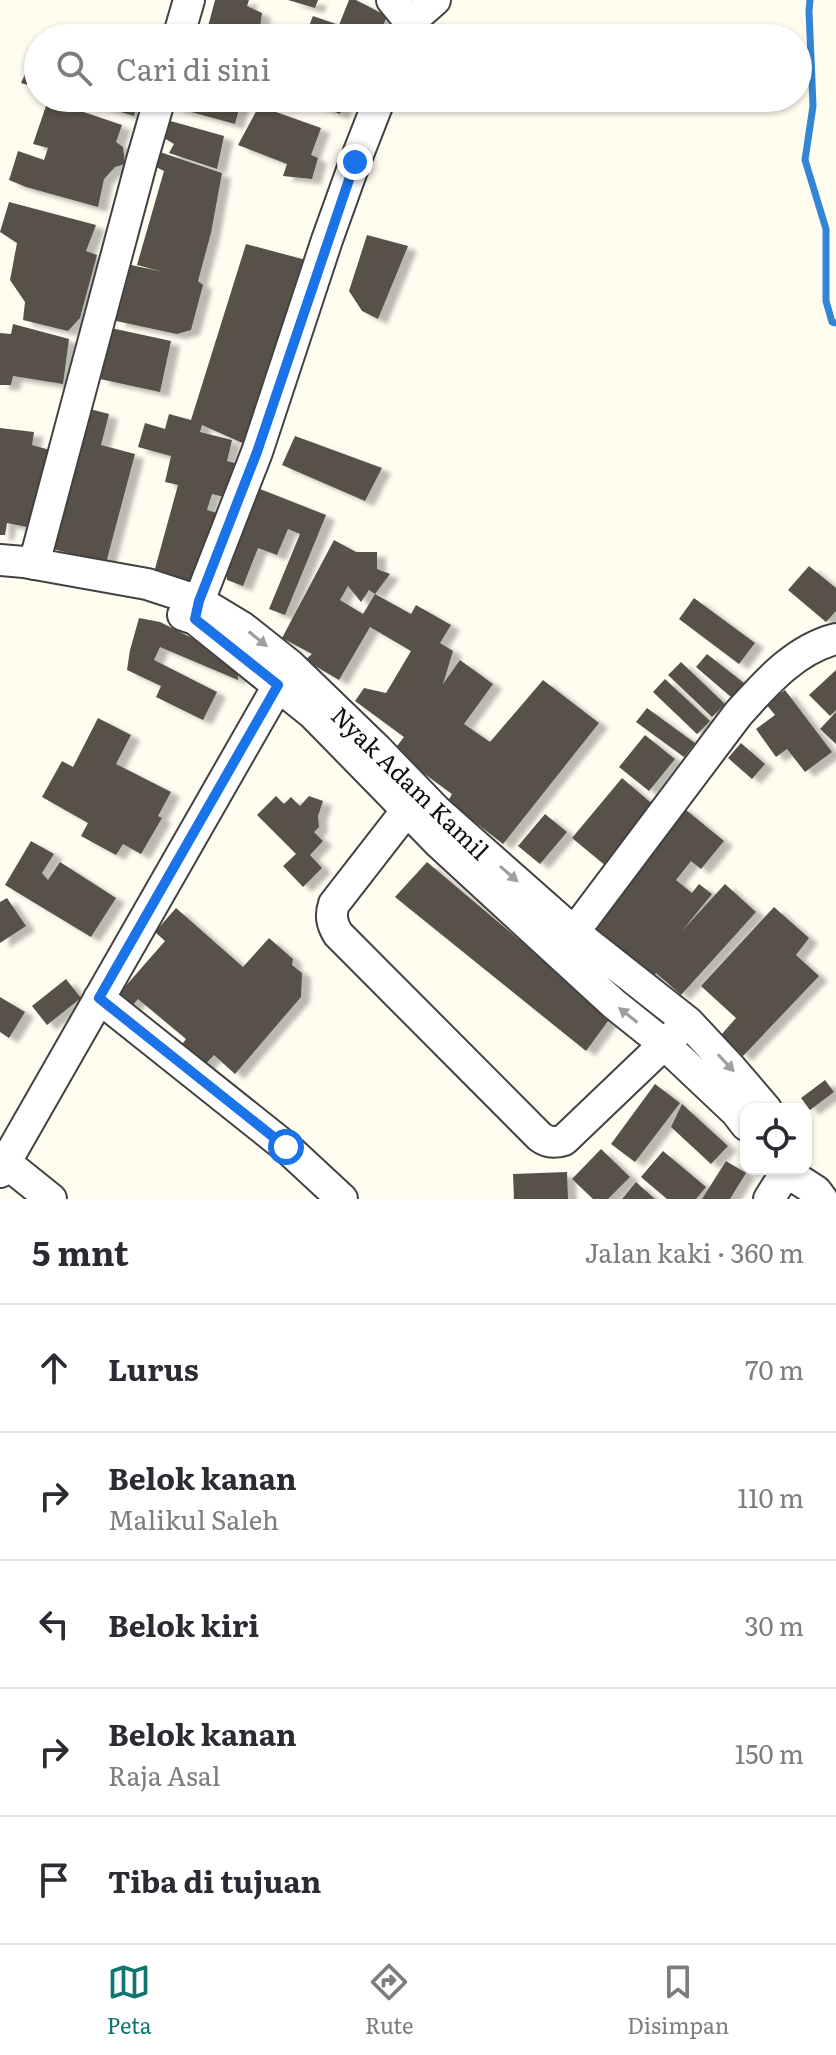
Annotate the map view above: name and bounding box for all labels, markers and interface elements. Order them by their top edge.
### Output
search box [24,24,812,112]
icon: search [52,46,96,90]
text: Cari di sini [116,46,270,90]
route end [337,144,373,180]
one-way arrow [248,631,268,647]
street label: Nyak Adam Kamil [324,697,498,867]
one-way arrow [498,865,518,882]
one-way arrow [618,1008,638,1024]
one-way arrow [716,1053,734,1072]
map controls [740,1103,812,1175]
button: locate [740,1103,812,1175]
route start [268,1129,304,1165]
text: 5 mnt [32,1226,129,1276]
text: Jalan kaki · 360 m [585,1232,804,1271]
icon: ahead [32,1346,76,1390]
text: Lurus [108,1346,199,1390]
text: 70 m [745,1349,804,1388]
text: Belok kanan [108,1455,297,1499]
icon: right [32,1474,76,1518]
text: 110 m [737,1477,804,1516]
text: Malikul Saleh [108,1499,279,1538]
icon: left [32,1602,76,1646]
text: Belok kiri [108,1602,259,1646]
text: 30 m [744,1605,804,1644]
text: Belok kanan [108,1711,297,1755]
icon: right [32,1730,76,1774]
text: 150 m [735,1733,804,1772]
text: Raja Asal [108,1755,221,1794]
icon: arrive [32,1858,76,1902]
text: Tiba di tujuan [108,1858,321,1902]
tab: Peta [107,1960,152,2041]
tab: Rute [365,1960,413,2041]
tab: Disimpan [627,1960,729,2041]

